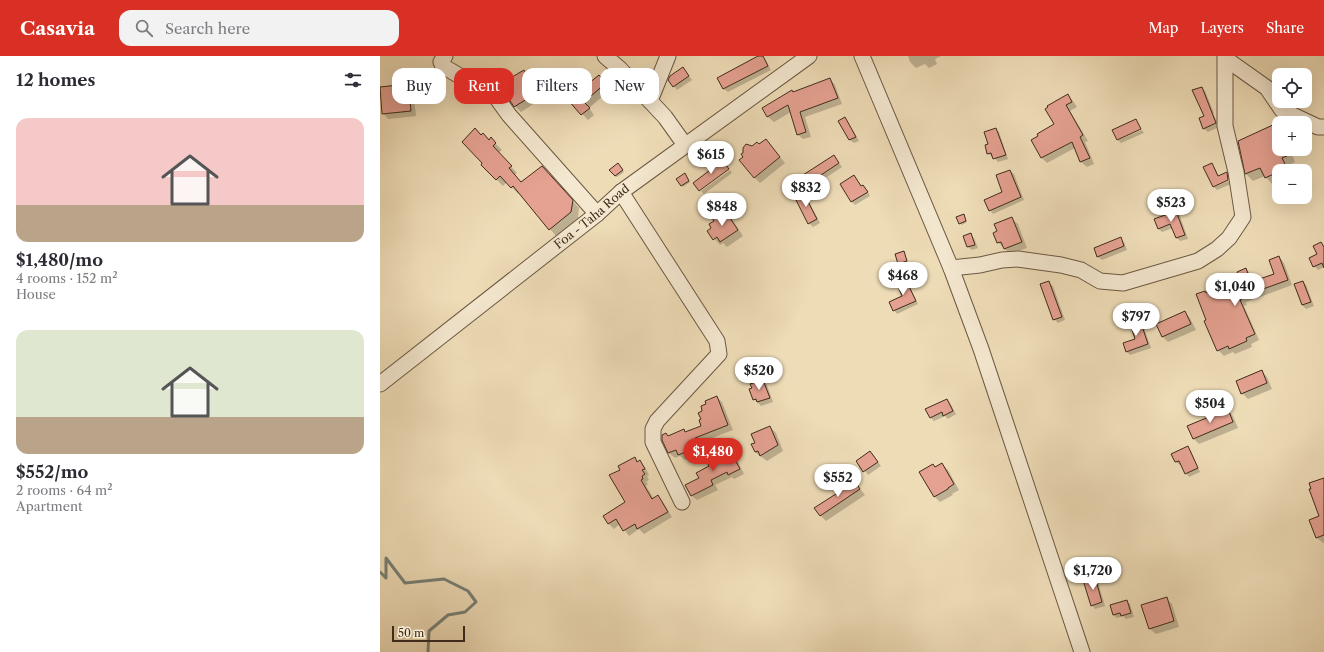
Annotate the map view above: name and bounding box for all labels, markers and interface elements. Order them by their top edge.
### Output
search box [119,10,399,46]
text: Casavia [20,17,95,40]
icon: search [133,17,155,39]
text: Search here [165,19,250,38]
text: Map [1148,19,1178,37]
text: Layers [1200,19,1244,37]
text: Share [1266,19,1304,37]
chip: Buy [392,68,446,104]
chip: Rent [454,68,514,104]
chip: Filters [522,68,592,104]
chip: New [600,68,659,104]
map controls [1272,68,1312,204]
button: locate [1272,68,1312,108]
icon: filters [342,69,364,91]
text: 12 homes [16,70,95,90]
button: + [1272,116,1312,156]
pin: $615 [687,141,735,175]
icon: home [154,144,226,216]
text: $615 [697,146,725,162]
button: − [1272,164,1312,204]
pin: $832 [782,174,830,208]
text: $832 [791,179,821,195]
street label: Foa - Taha Road [551,180,632,252]
pin: $523 [1147,189,1195,223]
pin: $848 [698,193,746,227]
text: $523 [1156,194,1186,210]
text: $848 [707,198,737,214]
text: $1,480/mo [16,250,103,270]
pin: $468 [879,262,927,296]
text: $468 [888,267,918,283]
text: 4 rooms · 152 m² [16,270,117,286]
pin: $1,040 [1202,273,1268,307]
text: $1,040 [1215,278,1255,294]
text: House [16,286,56,302]
pin: $797 [1112,303,1160,337]
text: $797 [1122,308,1150,324]
icon: home [154,356,226,428]
pin: $520 [735,357,783,391]
text: $520 [744,362,774,378]
pin: $504 [1186,390,1234,424]
text: $504 [1195,395,1225,411]
pin: $1,480 [680,438,746,472]
text: $1,480 [693,443,733,459]
text: $552/mo [16,462,88,482]
pin: $552 [814,464,862,498]
text: $552 [823,469,853,485]
text: 2 rooms · 64 m² [16,482,113,498]
text: Apartment [16,498,83,514]
pin: $1,720 [1060,557,1126,591]
text: $1,720 [1073,562,1113,578]
scale bar [392,624,465,643]
text: 50 m [398,626,424,640]

